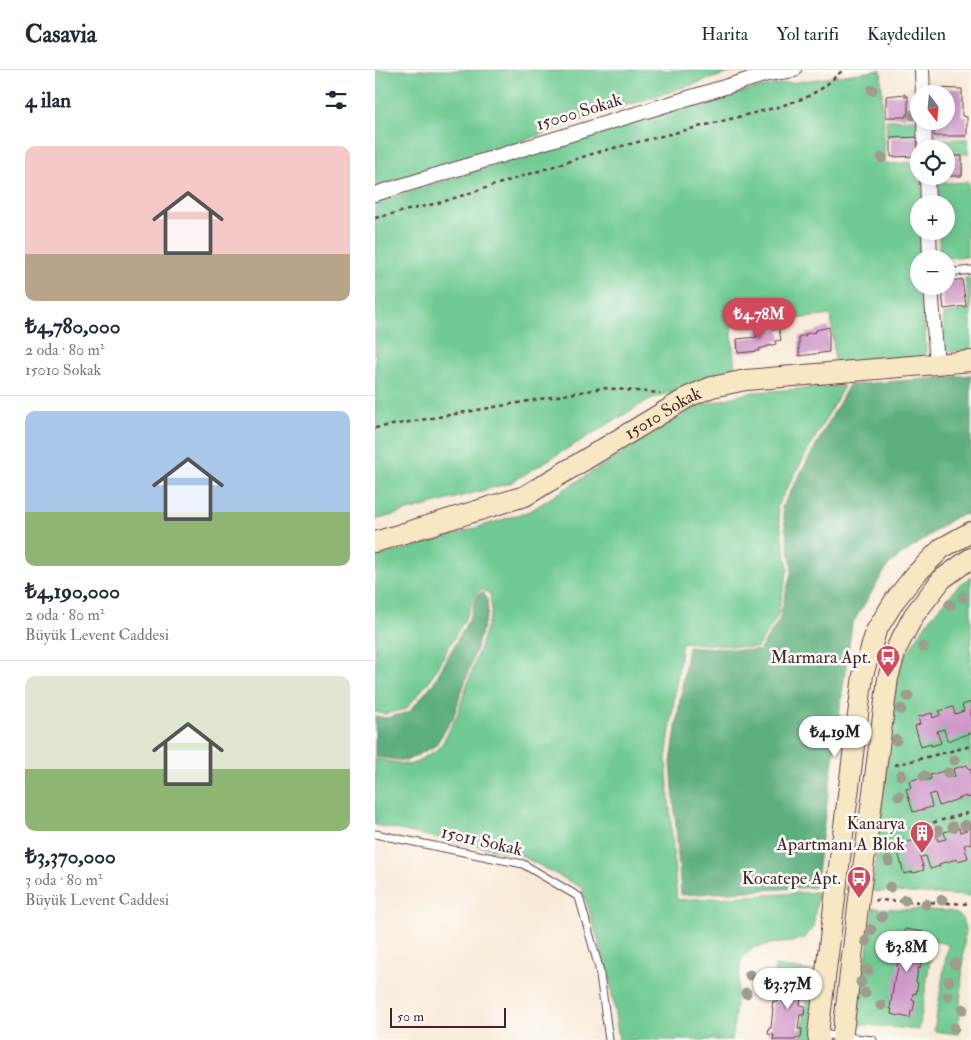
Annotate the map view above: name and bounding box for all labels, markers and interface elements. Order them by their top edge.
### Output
text: Casavia [25,19,97,50]
text: Harita [701,23,748,46]
text: Yol tarifi [776,23,839,46]
text: Kaydedilen [867,23,946,46]
north arrow [910,85,955,130]
map controls [910,85,955,295]
icon: filters [322,86,350,114]
text: 4 ilan [25,87,71,114]
street label: 15000 Sokak [533,88,625,136]
button: locate [910,140,955,185]
icon: home [143,178,233,268]
button: + [910,195,955,240]
button: − [910,250,955,295]
pin: ₺4.78M [718,298,800,340]
text: ₺4.78M [734,304,784,324]
text: ₺4,780,000 [25,313,121,340]
text: 2 oda · 80 m² [25,340,105,360]
text: 15010 Sokak [25,360,101,380]
street label: 15010 Sokak [620,381,705,445]
icon: home [143,444,233,534]
text: ₺4,190,000 [25,578,120,605]
text: 2 oda · 80 m² [25,605,105,625]
text: Büyük Levent Caddesi [25,625,169,645]
bus stop icon: Marmara Apt. [875,644,901,678]
place label: Marmara Apt. [770,646,871,669]
icon: home [143,709,233,799]
pin: ₺4.19M [794,716,876,758]
text: ₺4.19M [810,722,860,742]
place label: Kanarya Apartmanı A Blok [776,812,906,856]
street label: 15011 Sokak [439,820,525,862]
building icon: Kanarya Apartmanı A Blok [909,820,935,854]
text: ₺3,370,000 [25,843,116,870]
bus stop icon: Kocatepe Apt. [846,865,872,899]
place label: Kocatepe Apt. [742,867,841,890]
text: 3 oda · 80 m² [25,870,103,890]
text: Büyük Levent Caddesi [25,890,169,910]
pin: ₺3.8M [872,930,942,973]
text: ₺3.8M [886,937,928,957]
pin: ₺3.37M [747,968,829,1010]
text: ₺3.37M [764,974,812,994]
scale bar [390,1005,506,1028]
text: 50 m [397,1008,424,1025]

